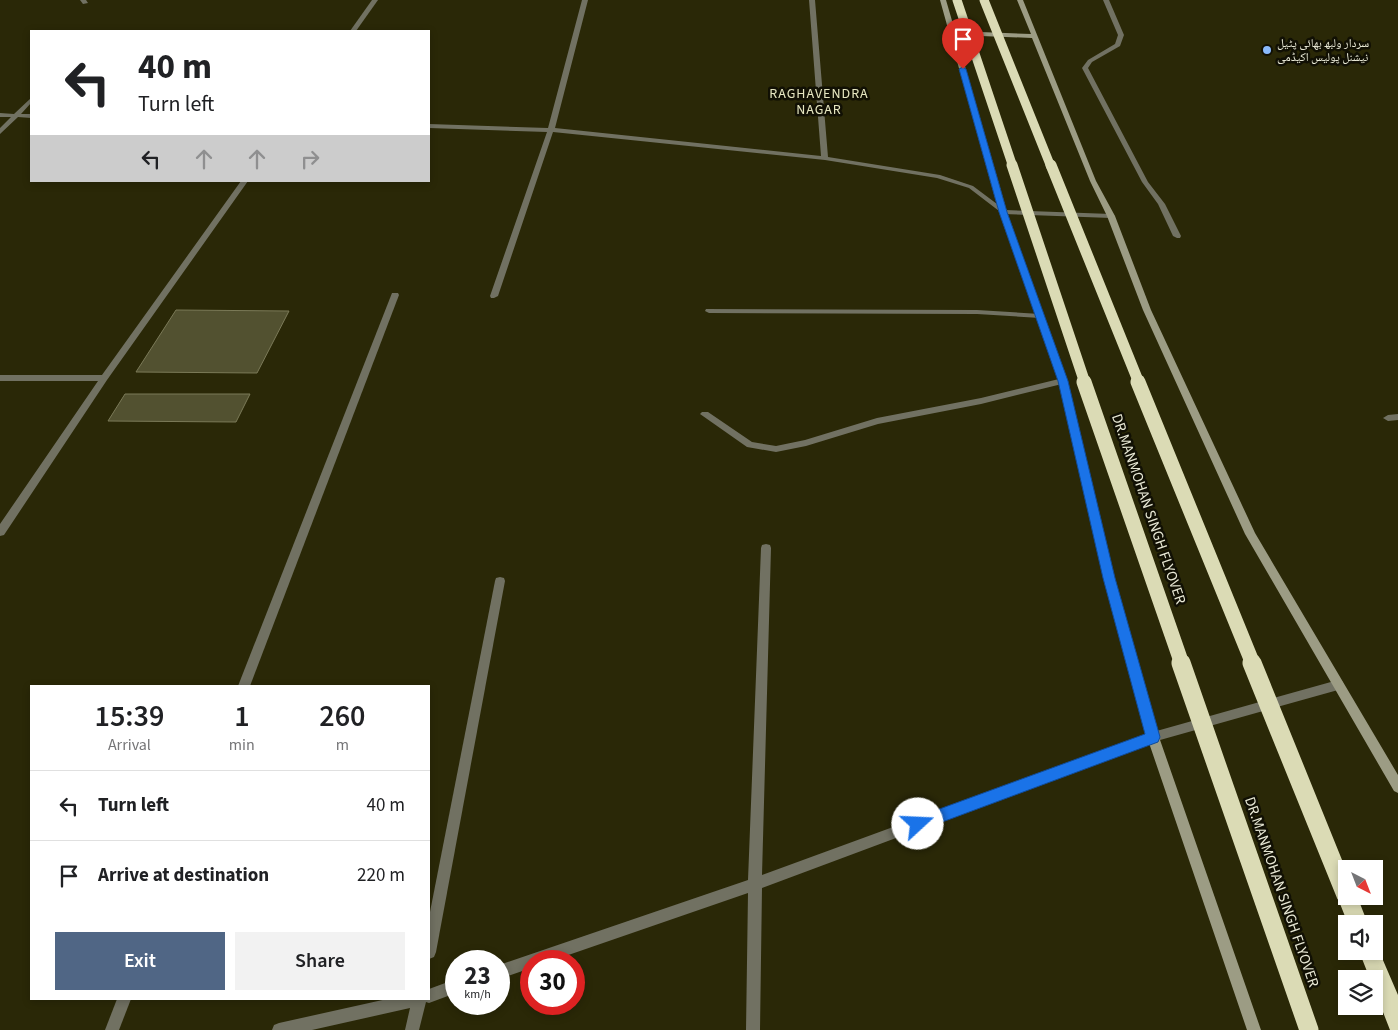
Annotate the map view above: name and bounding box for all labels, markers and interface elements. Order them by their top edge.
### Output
pin [942,18,984,69]
icon: arrive [949,25,977,53]
place label: سردار ولبھ بھائی پٹیل نیشنل پولیس اکیڈمی [1277,35,1369,66]
text: 40 m [138,42,212,92]
marker: سردار ولبھ بھائی پٹیل نیشنل پولیس اکیڈمی [1261,44,1273,56]
icon: left [55,50,120,115]
district label: RAGHAVENDRA NAGAR [769,84,869,120]
text: Turn left [138,88,214,120]
icon: left [137,145,165,173]
icon: ahead [190,145,218,173]
icon: ahead [243,145,271,173]
icon: right [296,145,324,173]
street label: DR.MANMOHAN SINGH FLYOVER [1106,411,1191,608]
text: 15:39 [95,695,164,738]
text: 1 [234,695,250,738]
text: 260 [319,695,365,738]
text: Arrival [108,734,151,756]
text: min [229,734,255,756]
text: m [336,734,349,756]
icon: left [55,792,83,820]
text: Turn left [98,792,169,819]
text: 40 m [367,792,405,819]
street label: DR.MANMOHAN SINGH FLYOVER [1239,794,1324,991]
position arrow [891,797,943,849]
north arrow [1338,860,1382,905]
map controls [1338,860,1383,1015]
icon: arrive [55,862,83,890]
text: Arrive at destination [98,862,269,889]
text: 220 m [357,862,405,889]
button: sound [1338,915,1383,960]
button: Exit [55,932,225,990]
button: Share [235,932,405,990]
speed limit sign: 30 [520,950,585,1015]
text: 23 [464,958,491,994]
button: layers [1338,970,1383,1015]
text: km/h [464,986,491,1003]

